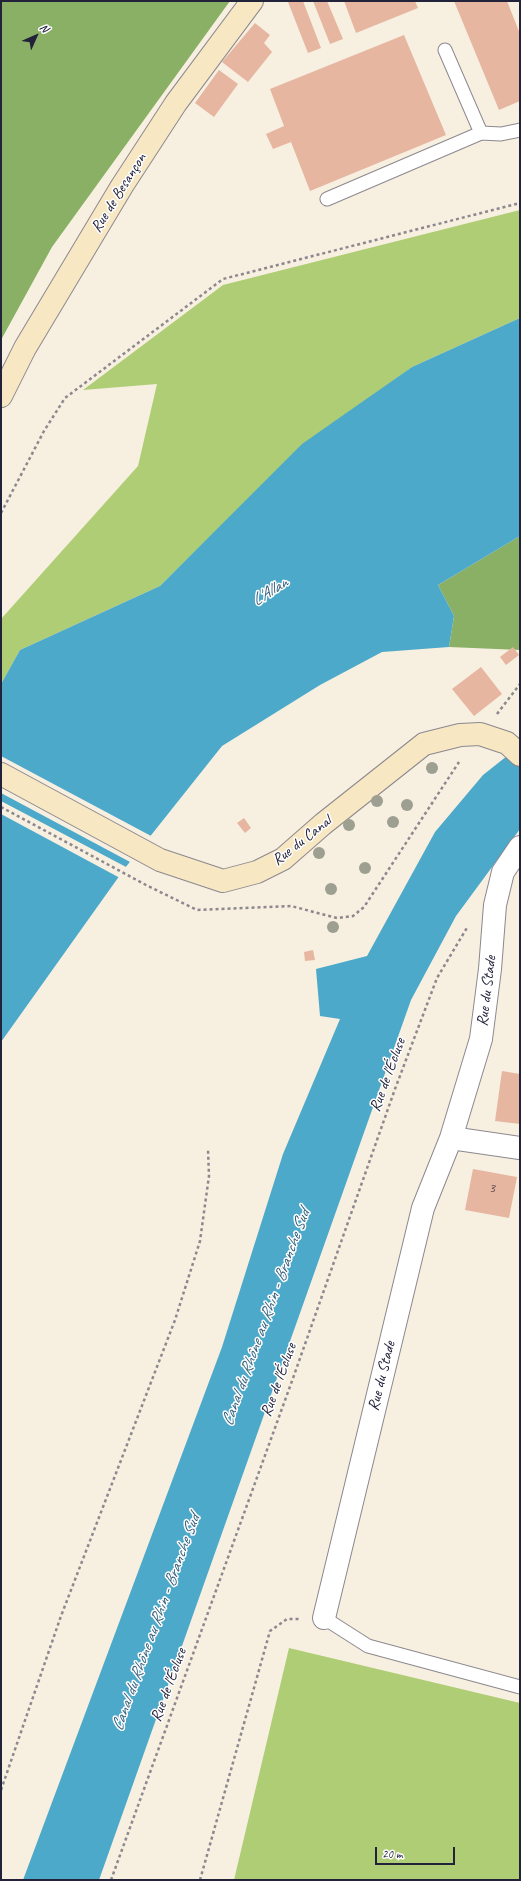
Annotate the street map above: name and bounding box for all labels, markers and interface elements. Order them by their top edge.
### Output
north arrow [16,16,56,56]
text: N [37,20,52,35]
street label: Rue de Besançon [87,150,151,236]
water label: L'Allan [248,573,292,611]
street label: Rue du Canal [269,812,335,870]
street label: Rue du Stade [473,955,501,1027]
street label: Rue de l'Écluse [366,1036,410,1114]
house number: 3 [489,1180,495,1196]
water label: Canal du Rhône au Rhin - Branche Sud [217,1207,315,1429]
street label: Rue du Stade [364,1339,400,1413]
street label: Rue de l'Écluse [257,1341,301,1419]
water label: Canal du Rhône au Rhin - Branche Sud [107,1512,205,1734]
street label: Rue de l'Écluse [147,1646,191,1724]
scale bar [377,1839,457,1865]
text: 20 m [382,1846,402,1862]

